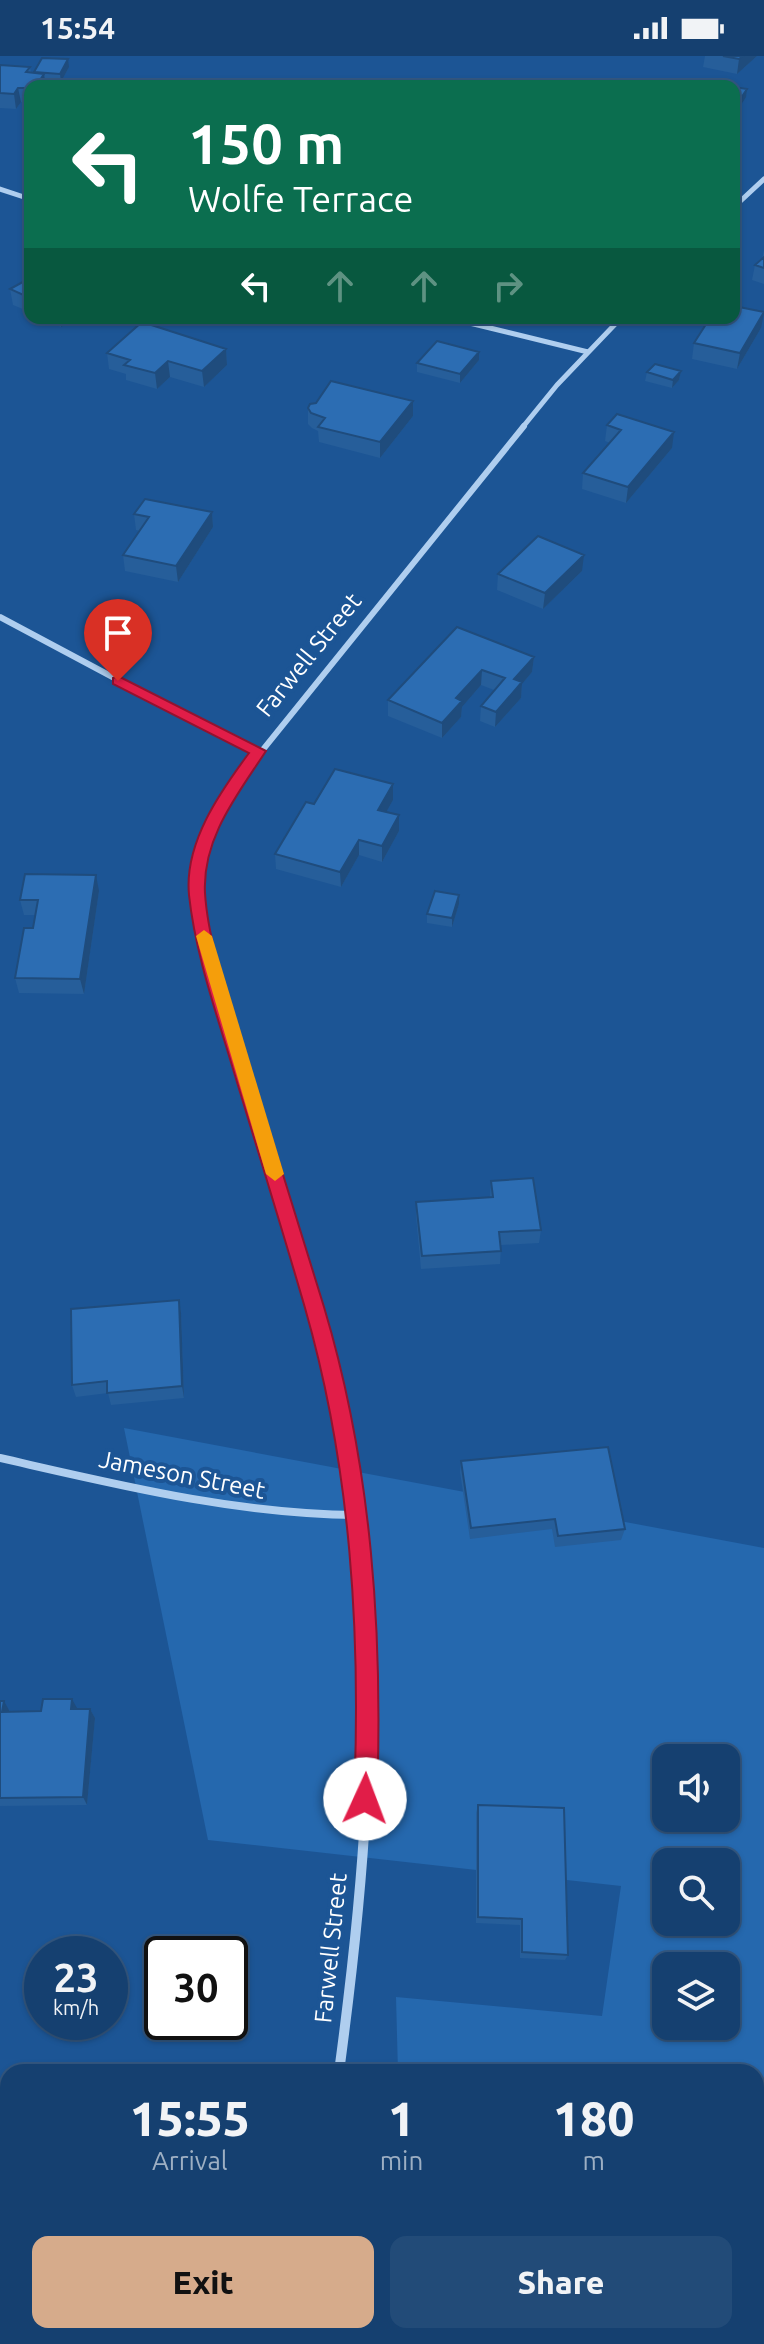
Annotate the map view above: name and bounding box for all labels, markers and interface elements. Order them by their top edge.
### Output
text: 15:54 [40,11,115,45]
icon: left [56,112,160,216]
text: 150 m [188,112,344,175]
text: Wolfe Terrace [188,178,413,219]
icon: left [234,264,278,308]
icon: ahead [318,264,362,308]
icon: ahead [402,264,446,308]
icon: right [486,264,530,308]
street label: Farwell Street [251,587,367,722]
pin [84,599,152,681]
icon: arrive [96,611,140,655]
street label: Jameson Street [97,1445,268,1504]
map controls [652,1744,740,2040]
button: sound [652,1744,740,1832]
position arrow [323,1757,407,1841]
button: search [652,1848,740,1936]
street label: Farwell Street [309,1871,352,2024]
speed limit sign: 30 [144,1936,248,2040]
button: layers [652,1952,740,2040]
text: 23 [53,1955,99,2000]
text: km/h [53,1996,99,2019]
text: 15:55 [130,2091,250,2145]
text: 1 [388,2091,415,2145]
text: 180 [553,2091,634,2145]
text: Arrival [152,2146,228,2175]
text: min [380,2146,423,2175]
text: m [582,2146,605,2175]
button: Exit [32,2236,374,2328]
button: Share [390,2236,732,2328]

